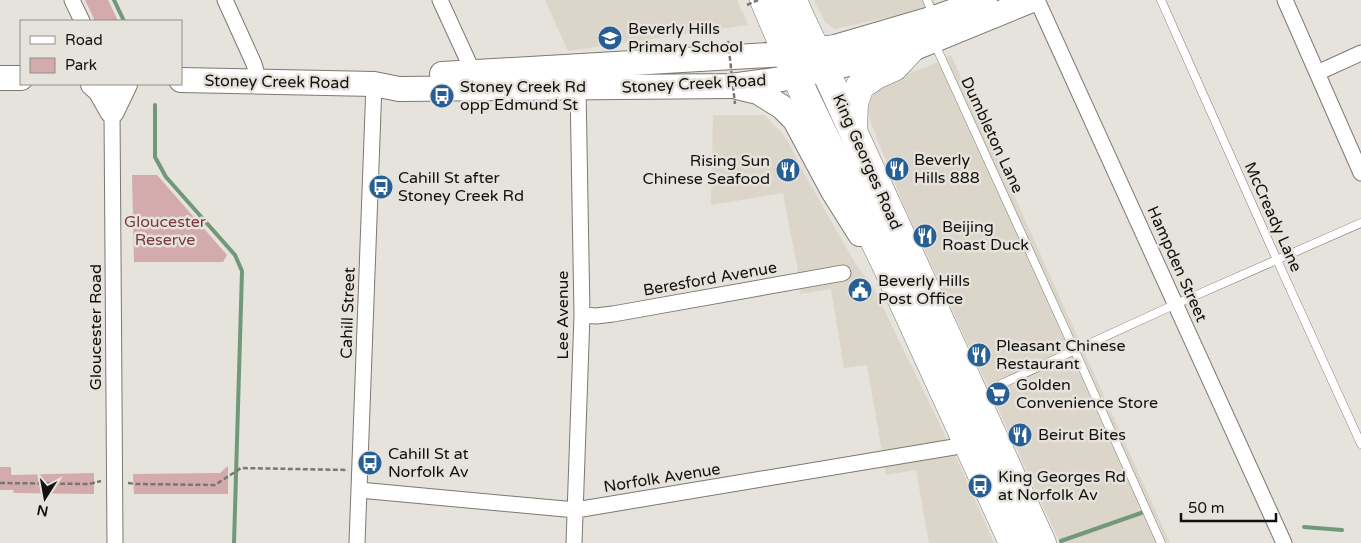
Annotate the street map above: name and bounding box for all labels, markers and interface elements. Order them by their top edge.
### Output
place label: Beverly Hills Primary School [628,19,743,57]
legend [20,20,182,85]
school or university icon: Beverly Hills Primary School [597,25,623,51]
text: Road [65,31,103,49]
text: Park [65,56,97,74]
street label: Stoney Creek Road [621,70,767,98]
street label: Stoney Creek Road [204,71,350,93]
street label: Dumbleton Lane [956,74,1028,196]
place label: Stoney Creek Rd opp Edmund St [460,77,586,115]
bus stop icon: Stoney Creek Rd opp Edmund St [429,83,455,109]
street label: King Georges Road [828,91,906,233]
place label: Beverly Hills 888 [914,150,980,188]
place label: Rising Sun Chinese Seafood [643,151,770,189]
restaurant icon: Beverly Hills 888 [884,156,910,182]
restaurant icon: Rising Sun Chinese Seafood [775,157,801,183]
street label: McCready Lane [1240,159,1306,275]
place label: Cahill St after Stoney Creek Rd [398,168,524,206]
bus stop icon: Cahill St after Stoney Creek Rd [368,174,394,200]
street label: Hampden Street [1143,203,1211,325]
park label: Gloucester Reserve [124,212,207,250]
place label: Beijing Roast Duck [942,217,1029,255]
restaurant icon: Beijing Roast Duck [912,223,938,249]
street label: Beresford Avenue [642,257,778,301]
street label: Gloucester Road [86,264,106,390]
street label: Cahill Street [336,267,360,359]
street label: Lee Avenue [553,271,573,359]
place label: Beverly Hills Post Office [878,271,970,309]
public building icon: Beverly Hills Post Office [847,277,873,303]
place label: Pleasant Chinese Restaurant [996,336,1126,374]
restaurant icon: Pleasant Chinese Restaurant [966,342,992,368]
place label: Golden Convenience Store [1016,375,1158,413]
supermarket icon: Golden Convenience Store [985,381,1011,407]
restaurant icon: Beirut Bites [1007,422,1033,448]
place label: Beirut Bites [1038,425,1126,445]
place label: Cahill St at Norfolk Av [388,444,469,482]
bus stop icon: Cahill St at Norfolk Av [357,450,383,476]
street label: Norfolk Avenue [602,459,722,497]
place label: King Georges Rd at Norfolk Av [998,467,1126,505]
north arrow [20,473,70,523]
bus stop icon: King Georges Rd at Norfolk Av [967,473,993,499]
scale bar [1181,490,1276,522]
text: 50 m [1188,499,1225,517]
text: N [35,501,50,520]

